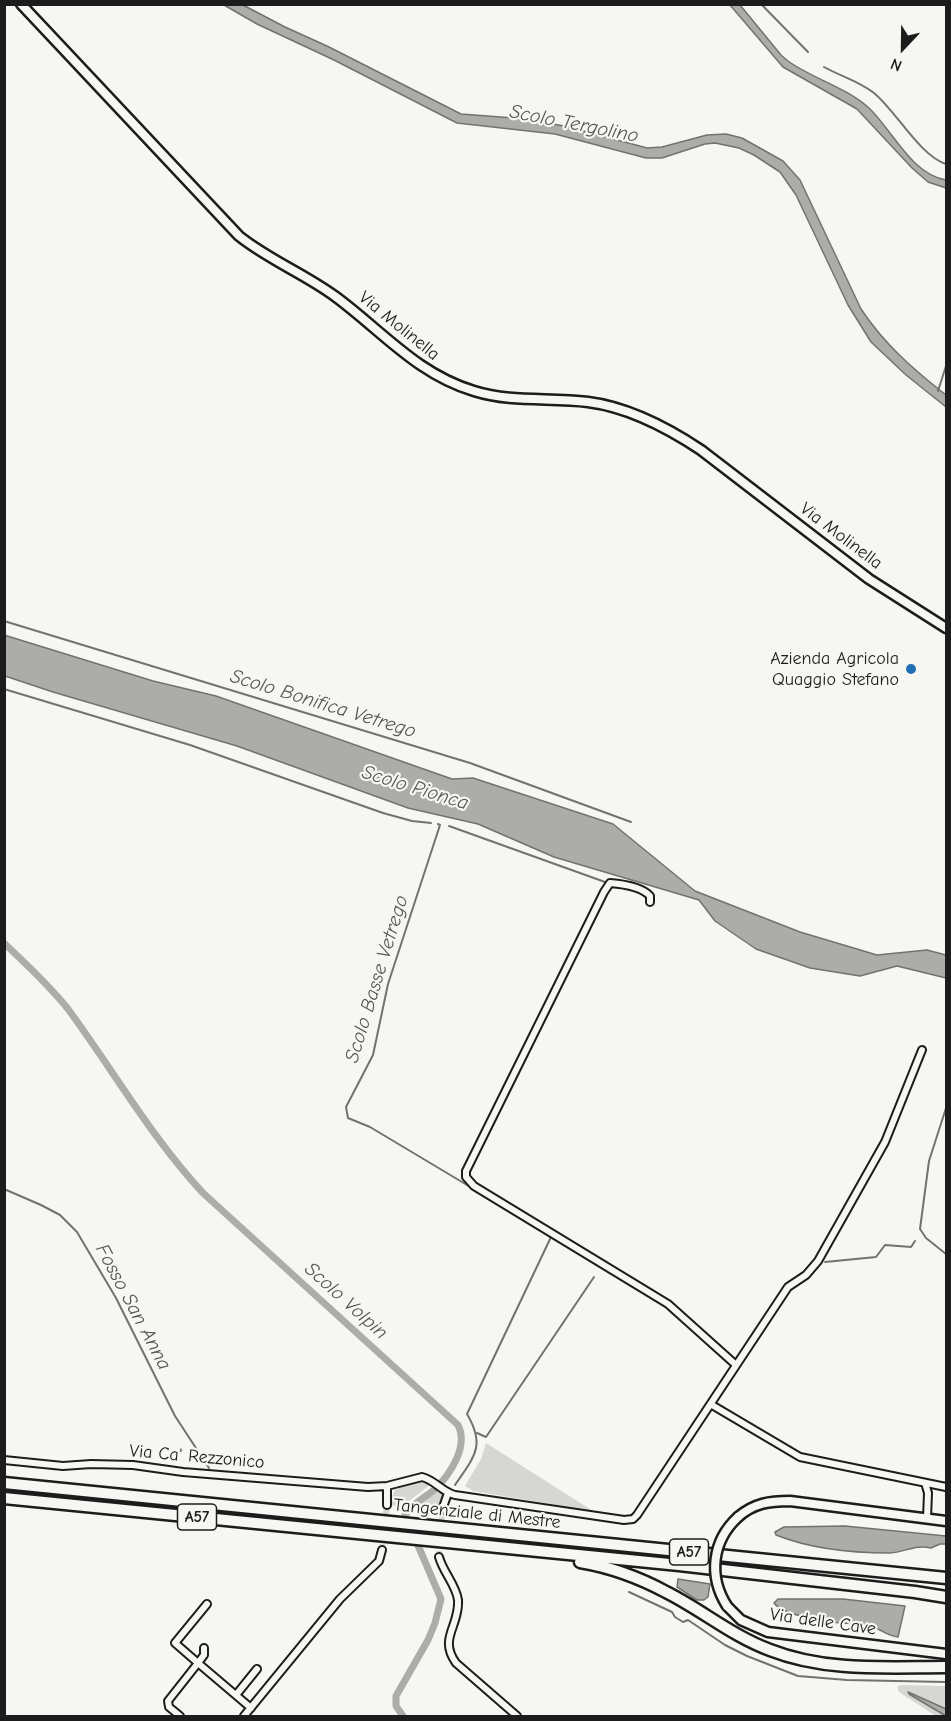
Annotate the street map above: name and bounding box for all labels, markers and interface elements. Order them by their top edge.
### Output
north arrow [873,18,933,78]
text: N [888,54,904,75]
water label: Scolo Tergolino [508,100,640,148]
street label: Via Molinella [354,287,444,365]
street label: Via Molinella [795,498,887,574]
place label: Azienda Agricola Quaggio Stefano [770,648,899,690]
marker: Azienda Agricola Quaggio Stefano [904,662,918,676]
water label: Scolo Bonifica Vetrego [227,664,419,744]
water label: Scolo Pionca [359,760,471,816]
water label: Scolo Basse Vetrego [340,893,414,1065]
water label: Fosso San Anna [90,1240,176,1374]
water label: Scolo Volpin [299,1257,393,1345]
street label: Via Ca' Rezzonico [129,1440,265,1474]
street label: Tangenziale di Mestre [392,1494,562,1534]
road number: A57 [178,1504,216,1530]
road number: A57 [670,1539,708,1565]
street label: Via delle Cave [769,1604,877,1640]

